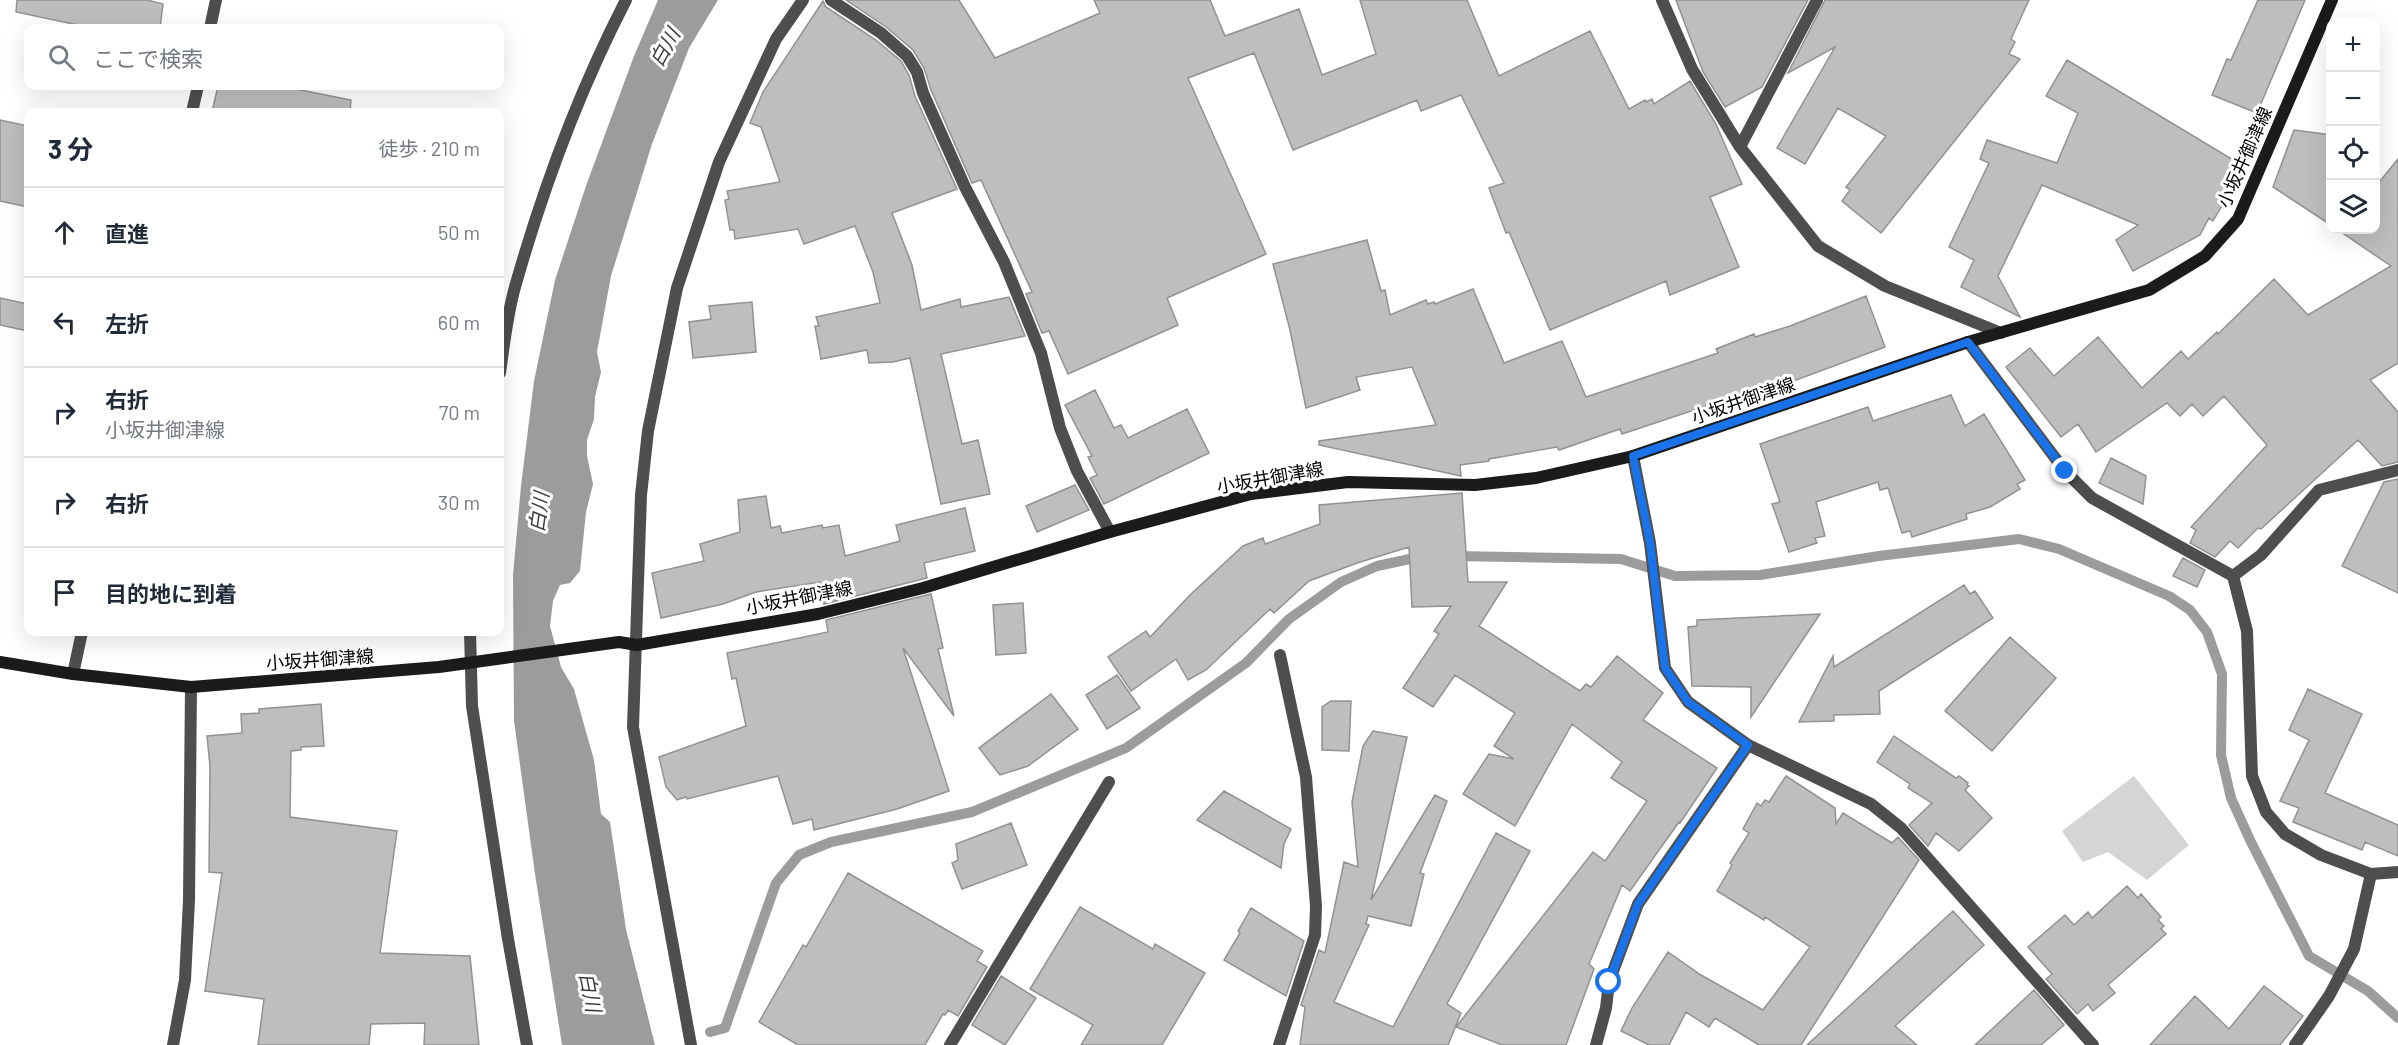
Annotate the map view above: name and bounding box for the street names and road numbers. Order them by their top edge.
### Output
street label: 小坂井御津線 [2212,103,2276,211]
street label: 小坂井御津線 [1688,372,1798,428]
street label: 小坂井御津線 [1215,457,1325,497]
street label: 小坂井御津線 [744,576,854,618]
street label: 小坂井御津線 [265,644,375,674]

